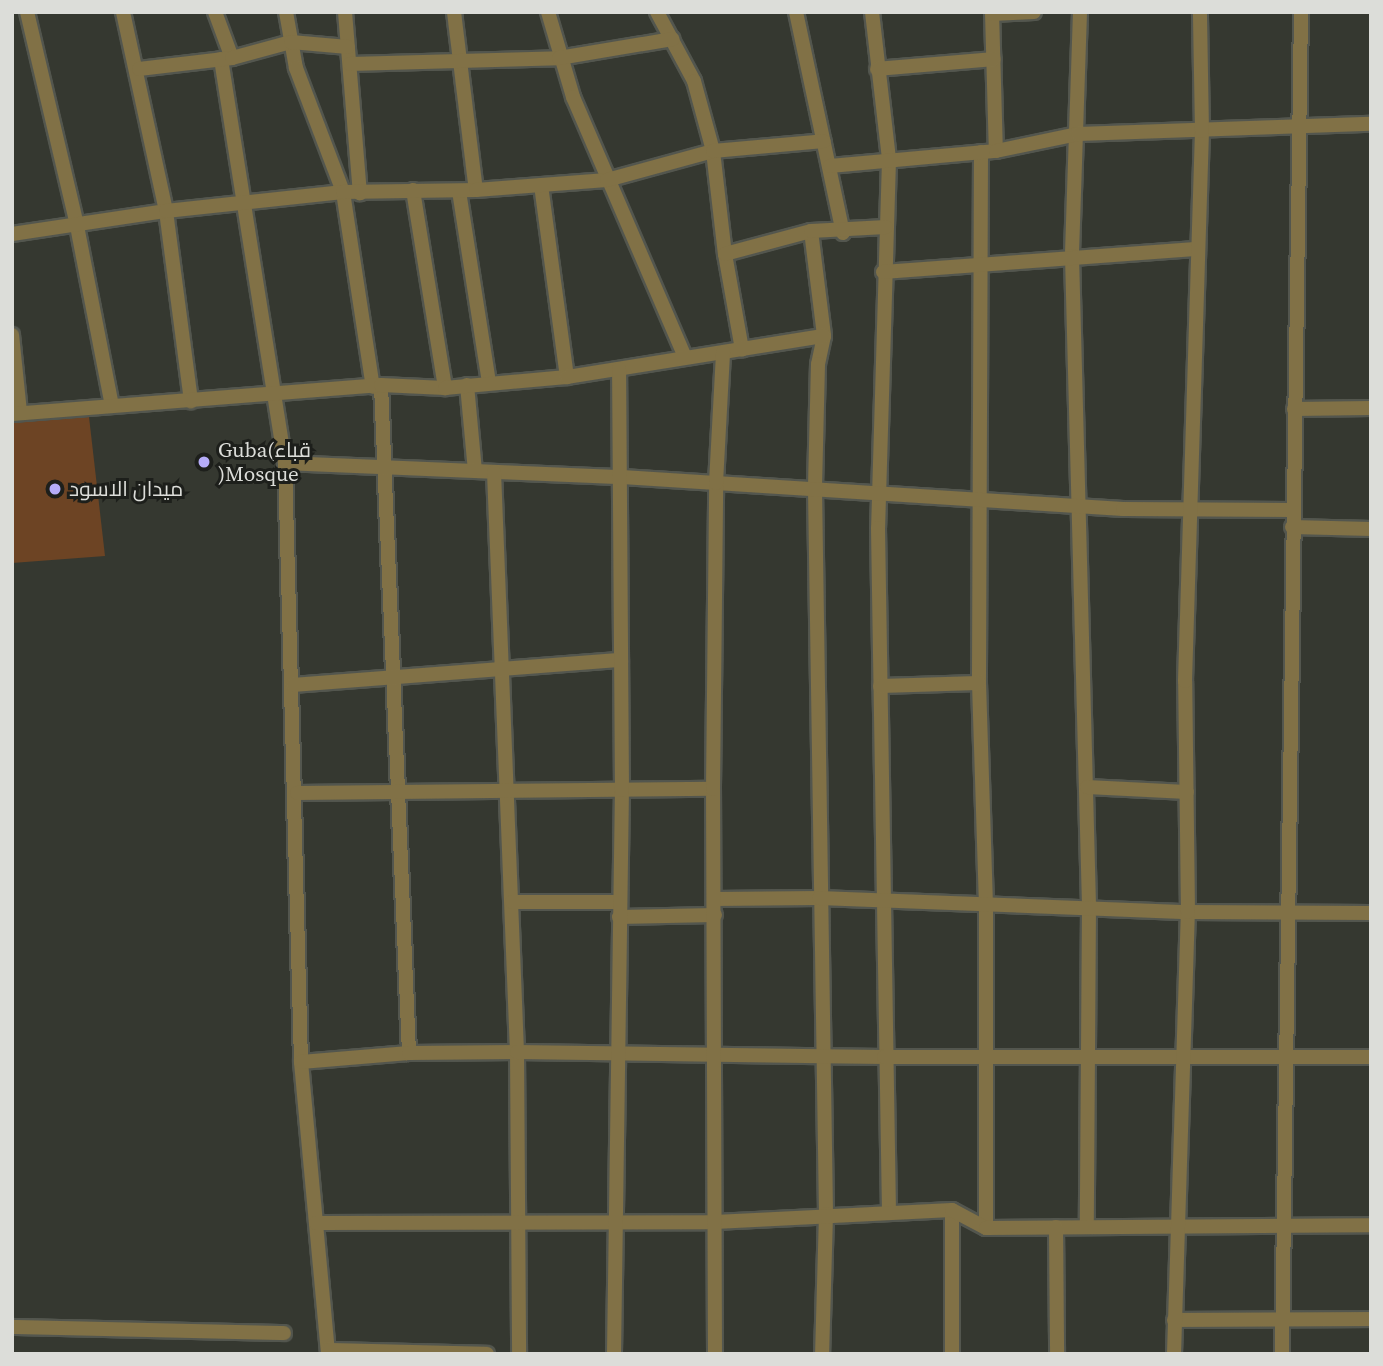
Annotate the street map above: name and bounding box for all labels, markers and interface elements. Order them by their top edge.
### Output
place label: Guba(قباء )Mosque [218,437,311,487]
marker: Guba(قباء )Mosque [196,454,212,470]
place label: ميدان الاسود [69,476,183,502]
marker: ميدان الاسود [47,481,63,497]

